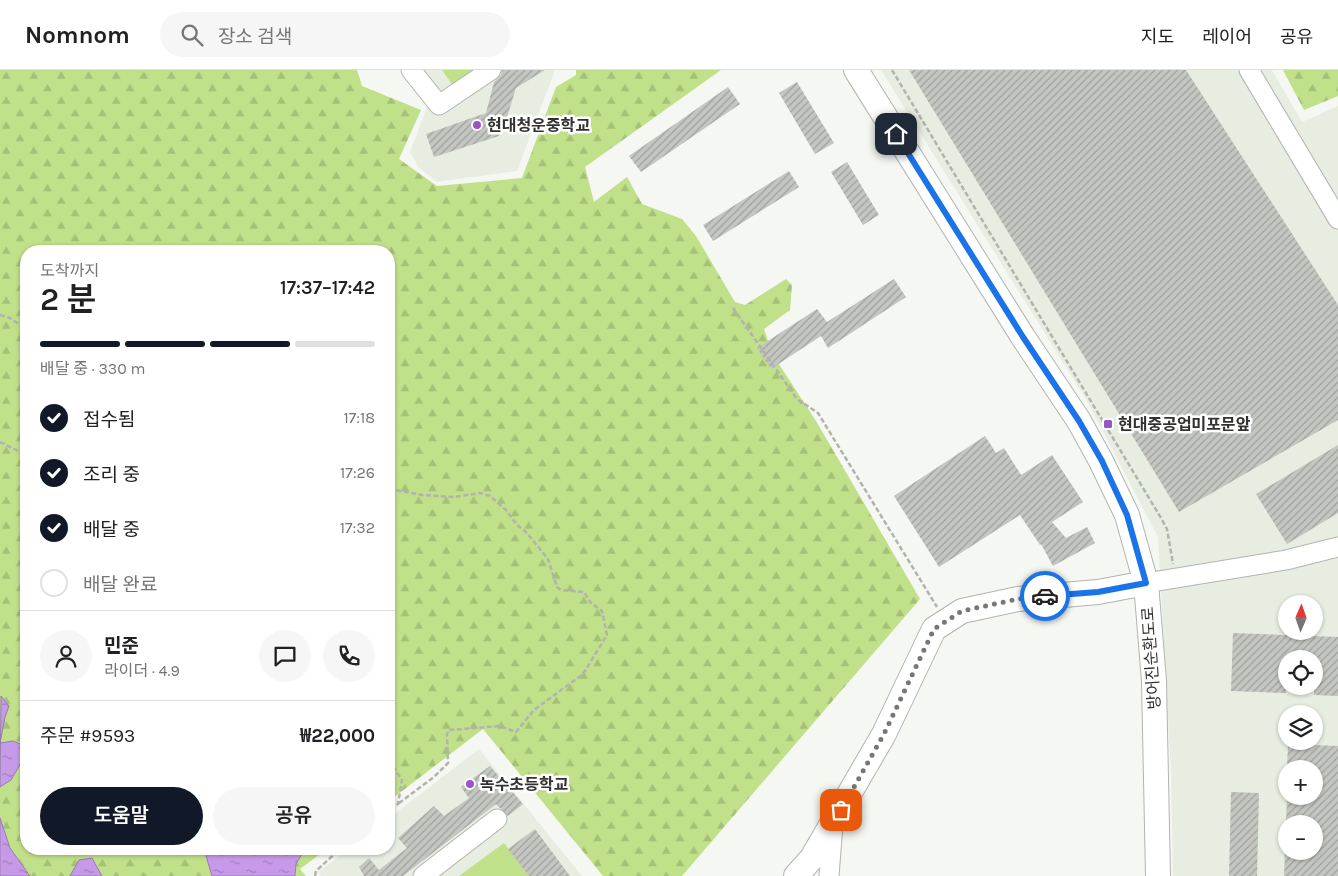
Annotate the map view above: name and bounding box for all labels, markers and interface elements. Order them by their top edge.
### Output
search box [160,12,510,57]
text: Nomnom [25,21,130,49]
icon: search [178,21,206,49]
text: 장소 검색 [218,26,292,48]
text: 지도 [1141,26,1174,48]
text: 레이어 [1202,26,1252,48]
text: 공유 [1280,26,1313,48]
pin [875,113,917,155]
place label: 현대청운중학교 [487,116,590,135]
marker: 현대청운중학교 [471,119,483,131]
icon: home [882,120,910,148]
text: 도착까지 [40,261,99,280]
text: 17:37–17:42 [280,277,375,299]
text: 2 분 [40,281,97,318]
text: 배달 중 · 330 m [40,359,146,378]
icon: check [40,404,68,432]
text: 17:18 [343,408,375,427]
text: 접수됨 [83,409,135,431]
place label: 현대중공업미포문앞 [1118,415,1251,434]
marker: 현대중공업미포문앞 [1102,418,1114,430]
icon: check [40,459,68,487]
text: 17:26 [340,463,375,482]
text: 조리 중 [83,464,140,486]
icon: check [40,514,68,542]
text: 17:32 [340,518,375,537]
text: 배달 중 [83,519,140,541]
courier [1020,571,1070,621]
text: 배달 완료 [83,574,157,596]
icon: car [1031,582,1059,610]
north arrow [1278,595,1322,640]
map controls [1278,595,1323,860]
street label: 방어진순환도로 [1138,606,1164,710]
button: person [40,630,92,682]
button: chat [259,630,311,682]
button: phone [323,630,375,682]
text: 민준 [104,635,139,657]
button: locate [1278,650,1323,695]
text: 라이더 · 4.9 [104,661,180,680]
button: layers [1278,705,1323,750]
text: 주문 #9593 [40,725,135,747]
text: ₩22,000 [300,725,375,747]
button: + [1278,760,1323,805]
place label: 녹수초등학교 [480,775,569,794]
marker: 녹수초등학교 [464,778,476,790]
button: 도움말 [40,787,203,845]
button: 공유 [213,787,375,845]
pin [820,789,862,831]
icon: bag [827,796,855,824]
button: − [1278,815,1323,860]

